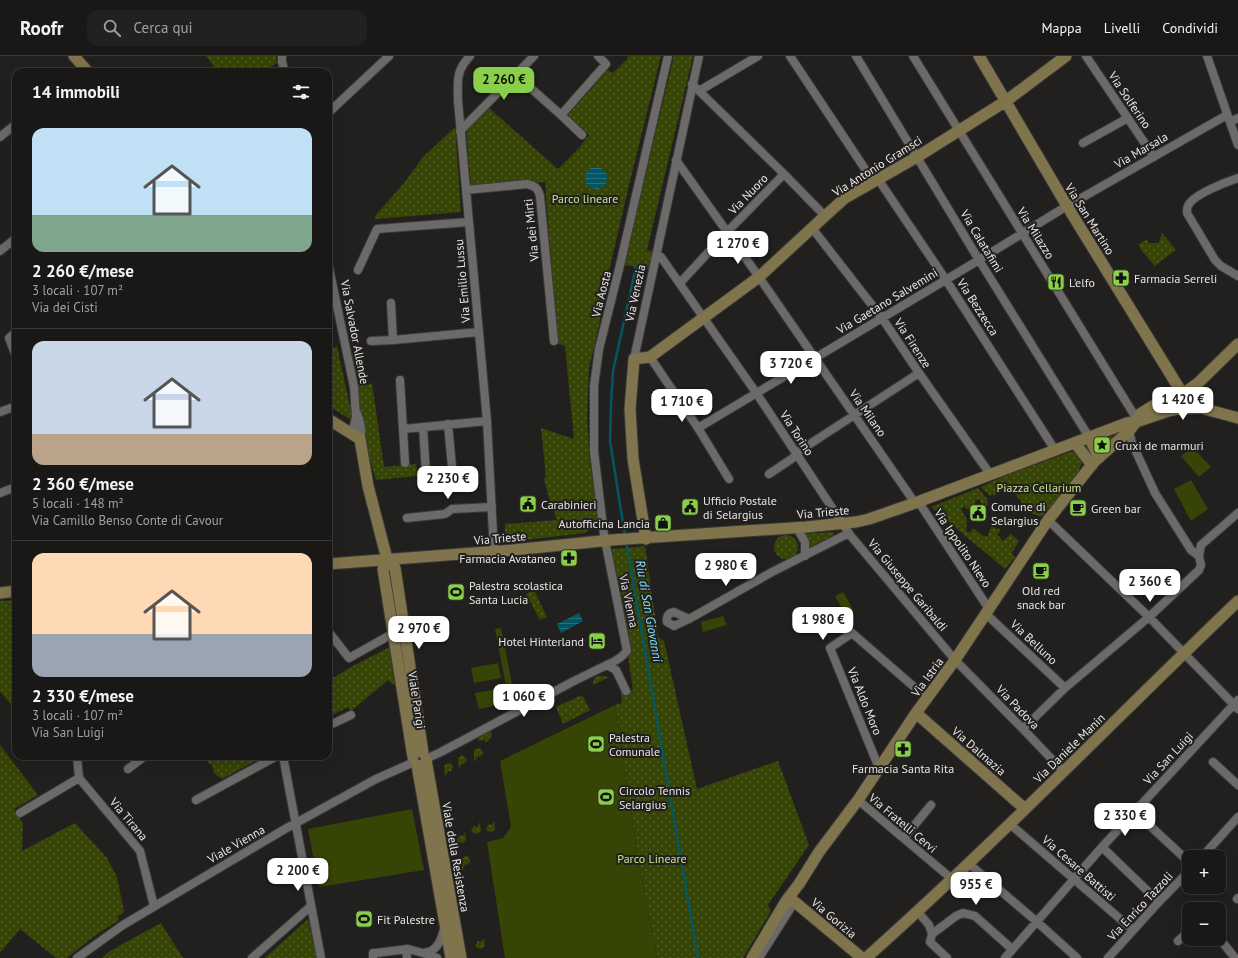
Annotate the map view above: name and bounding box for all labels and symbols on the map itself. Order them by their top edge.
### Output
pin: 2 260 € [467,67,541,101]
street label: Via Solferino [1105,68,1155,131]
street label: Via Marsala [1111,129,1170,172]
street label: Via Antonio Gramsci [829,132,925,200]
street label: Via Nuoro [724,171,771,218]
street label: Via San Martino [1062,180,1118,258]
park label: Parco lineare [552,191,618,206]
street label: Via dei Mirti [520,198,542,263]
street label: Via Milazzo [1014,203,1058,262]
street label: Via Calatafimi [957,206,1007,275]
pin: 1 270 € [701,231,775,265]
street label: Via Emilio Lussu [451,239,473,324]
street label: Via Venezia [621,263,648,324]
street label: Via Gaetano Salvemini [833,265,940,338]
pharmacy icon: Farmacia Serreli [1111,268,1131,288]
street label: Via Aosta [588,269,614,320]
place label: Farmacia Serreli [1134,271,1217,286]
restaurant icon: L'elfo [1046,272,1066,292]
street label: Via Bezzecca [953,275,1002,338]
place label: L'elfo [1069,275,1095,290]
street label: Via Salvador Allende [337,278,372,385]
street label: Via Firenze [891,314,935,371]
pin: 3 720 € [754,351,828,385]
street label: Via Milano [846,386,890,440]
pin: 1 420 € [1146,387,1220,421]
pin: 1 710 € [645,389,719,423]
street label: Via Torino [776,407,817,458]
place icon: Cruxi de marmuri [1092,435,1112,455]
place label: Cruxi de marmuri [1115,438,1204,453]
pin: 2 230 € [411,466,485,500]
park label: Piazza Cellarium [997,480,1081,495]
place label: Ufficio Postale di Selargius [703,493,777,522]
public building icon: Carabinieri [518,494,538,514]
place label: Carabinieri [541,497,597,512]
public building icon: Ufficio Postale di Selargius [680,497,700,517]
cafe icon: Green bar [1068,498,1088,518]
place label: Comune di Selargius [991,499,1046,528]
place label: Green bar [1091,501,1141,516]
street label: Via Trieste [795,502,850,522]
public building icon: Comune di Selargius [968,503,988,523]
street label: Via Ippolito Nievo [931,505,995,590]
shop icon: Autofficina Lancia [653,513,673,533]
place label: Autofficina Lancia [559,516,650,531]
street label: Via Trieste [472,528,527,548]
street label: Via Giuseppe Garibaldi [864,535,951,634]
pharmacy icon: Farmacia Avataneo [559,548,579,568]
place label: Farmacia Avataneo [459,551,556,566]
pin: 2 980 € [689,553,763,587]
water label: Riu di San Giovanni [632,559,666,664]
cafe icon: Old red snack bar [1031,561,1051,581]
pin: 2 360 € [1113,569,1187,603]
street label: Via Vienna [616,572,642,629]
place label: Palestra scolastica Santa Lucia [469,578,563,607]
sports icon: Palestra scolastica Santa Lucia [446,582,466,602]
place label: Old red snack bar [1017,583,1065,612]
pin: 1 980 € [786,607,860,641]
pin: 2 970 € [382,616,456,650]
street label: Via Belluno [1007,616,1061,668]
hotel icon: Hotel Hinterland [587,631,607,651]
place label: Hotel Hinterland [498,634,584,649]
street label: Via Istria [907,654,946,700]
street label: Via Aldo Moro [844,664,885,737]
street label: Viale Parigi [405,669,429,730]
street label: Via Padova [992,681,1043,732]
pin: 1 060 € [487,684,561,718]
street label: Via Daniele Manin [1029,710,1108,787]
street label: Via Dalmazia [948,723,1009,779]
street label: Via San Luigi [1139,729,1196,788]
place label: Palestra Comunale [609,730,660,759]
sports icon: Palestra Comunale [586,734,606,754]
pharmacy icon: Farmacia Santa Rita [893,739,913,759]
place label: Farmacia Santa Rita [852,761,954,776]
place label: Circolo Tennis Selargius [619,783,690,812]
sports icon: Circolo Tennis Selargius [596,787,616,807]
street label: Via Fratelli Cervi [865,789,940,856]
street label: Via Tirana [106,794,151,843]
street label: Viale della Resistenza [439,800,473,913]
pin: 2 330 € [1088,803,1162,837]
street label: Viale Vienna [204,822,267,867]
street label: Via Cesare Battisti [1038,831,1119,904]
park label: Parco Lineare [617,851,687,866]
pin: 2 200 € [261,858,335,892]
street label: Via Enrico Tazzoli [1104,868,1176,944]
pin: 955 € [948,872,1004,906]
street label: Via Gorizia [807,894,860,941]
sports icon: Fit Palestre [354,909,374,929]
place label: Fit Palestre [377,912,435,927]

